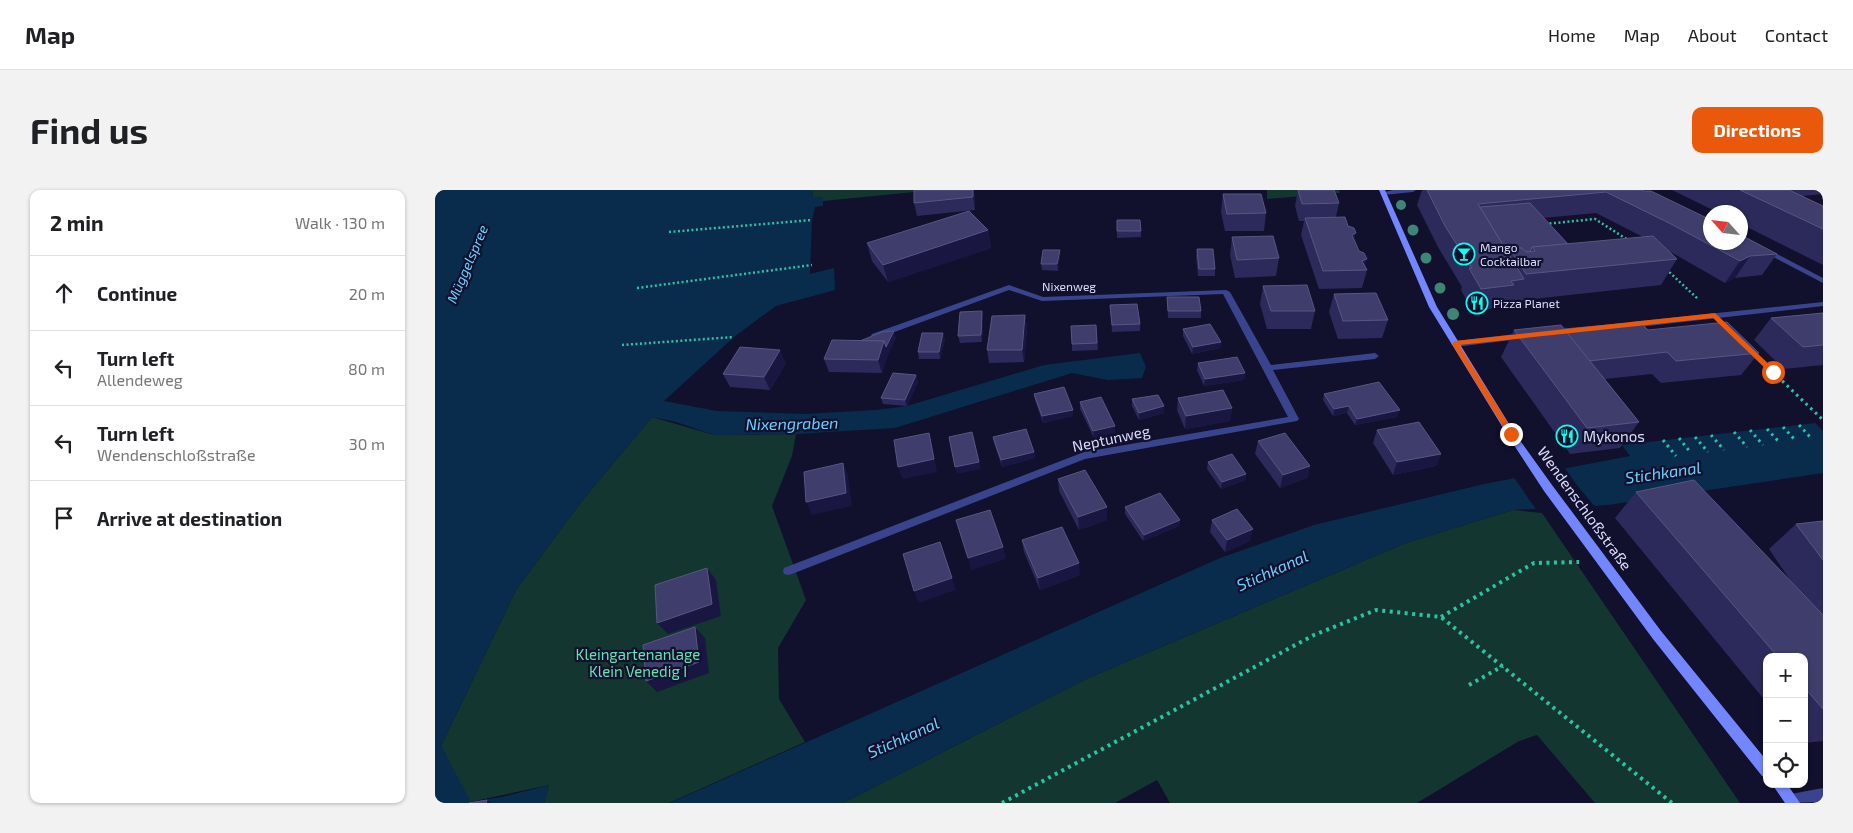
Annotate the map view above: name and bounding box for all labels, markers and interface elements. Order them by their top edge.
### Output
text: Map [25,20,75,49]
text: Home [1548,24,1596,46]
text: Map [1624,24,1660,46]
text: About [1688,24,1737,46]
text: Contact [1765,24,1828,46]
button: Directions [1692,107,1823,153]
text: Find us [30,109,148,151]
north arrow [1703,205,1748,250]
text: 2 min [50,210,104,235]
text: Walk · 130 m [295,213,385,232]
water label: Müggelspree [443,222,491,306]
place label: Mango Cocktailbar [1480,240,1542,268]
bar icon: Mango Cocktailbar [1452,242,1476,266]
icon: ahead [50,279,78,307]
street label: Nixenweg [1042,279,1096,293]
text: Continue [97,282,177,305]
text: 20 m [349,284,385,303]
restaurant icon: Pizza Planet [1465,291,1489,315]
place label: Pizza Planet [1493,296,1560,310]
text: Turn left [97,347,174,370]
icon: left [50,354,78,382]
text: 80 m [348,359,385,378]
route start [1762,361,1785,384]
text: Allendeweg [97,370,183,389]
water label: Nixengraben [745,413,839,433]
street label: Neptunweg [1070,421,1152,455]
text: Turn left [97,422,174,445]
route end [1500,423,1523,446]
restaurant icon: Mykonos [1555,424,1579,448]
place label: Mykonos [1583,427,1645,445]
icon: left [50,429,78,457]
text: 30 m [349,434,385,453]
street label: Wendenschloßstraße [1534,443,1636,573]
text: Wendenschloßstraße [97,445,256,464]
water label: Stichkanal [1624,457,1702,487]
icon: arrive [50,504,78,532]
text: Arrive at destination [97,507,282,530]
water label: Stichkanal [1233,546,1311,594]
park label: Kleingartenanlage Klein Venedig I [576,645,700,680]
map controls [1763,653,1808,788]
button: + [1763,653,1808,698]
button: − [1763,698,1808,743]
water label: Stichkanal [864,713,942,761]
button: locate [1763,743,1808,788]

